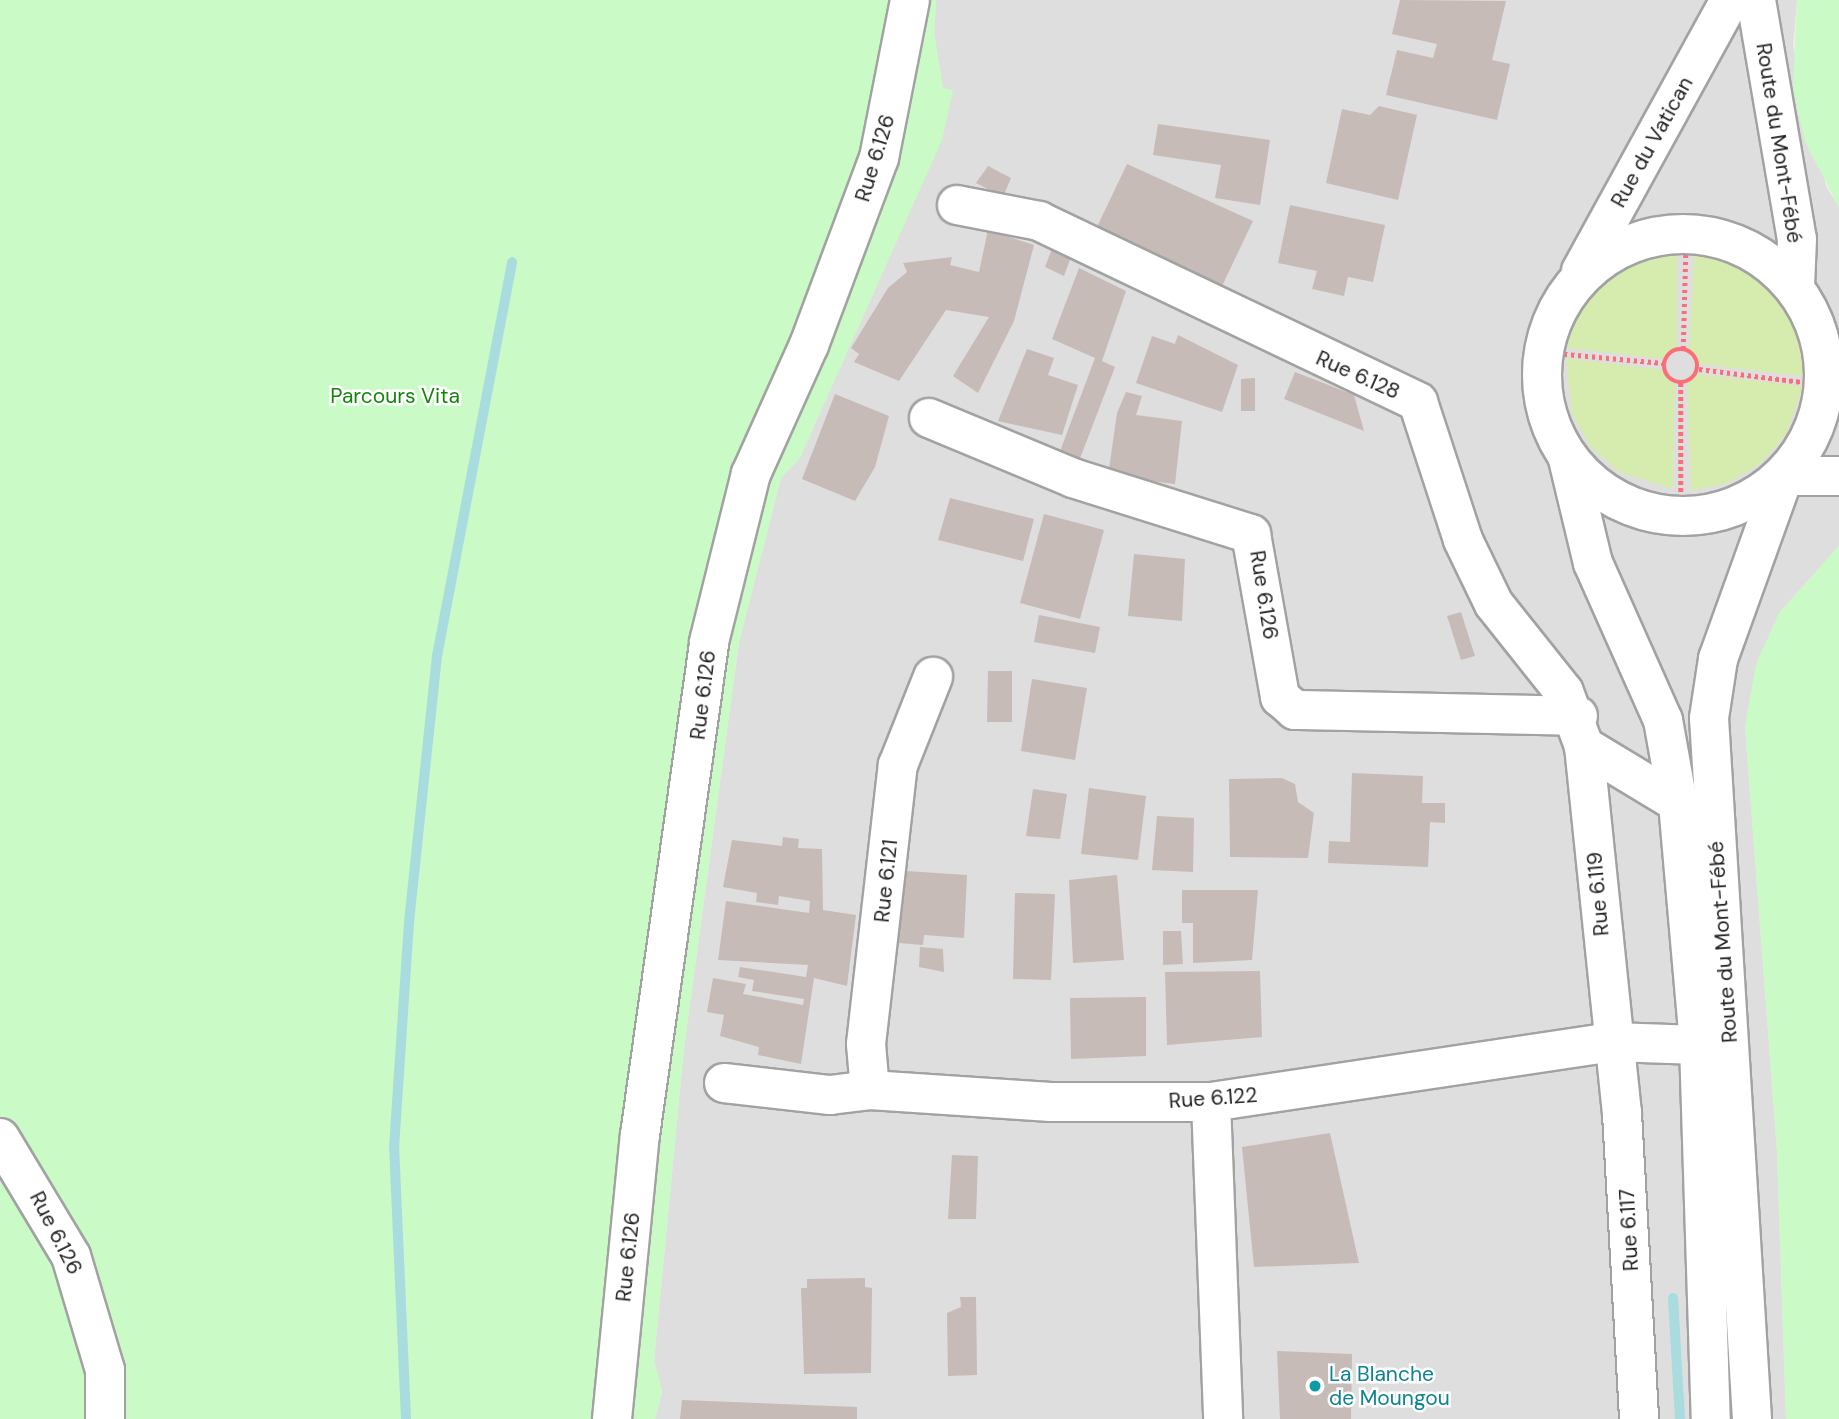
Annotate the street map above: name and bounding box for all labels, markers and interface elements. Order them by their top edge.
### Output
street label: Route du Mont-Fébé [1751,41,1807,245]
street label: Rue du Vatican [1606,72,1698,212]
street label: Rue 6.126 [850,111,900,205]
street label: Rue 6.128 [1312,345,1404,405]
park label: Parcours Vita [330,383,460,409]
street label: Rue 6.126 [1245,549,1283,641]
street label: Rue 6.126 [685,649,721,741]
street label: Rue 6.121 [869,838,903,924]
street label: Route du Mont-Fébé [1703,840,1743,1044]
street label: Rue 6.119 [1582,851,1614,937]
street label: Rue 6.122 [1168,1082,1258,1114]
street label: Rue 6.126 [24,1187,88,1279]
street label: Rue 6.117 [1614,1188,1644,1272]
street label: Rue 6.126 [611,1211,645,1303]
place label: La Blanche de Moungou [1329,1361,1450,1411]
marker: La Blanche de Moungou [1307,1378,1323,1394]

